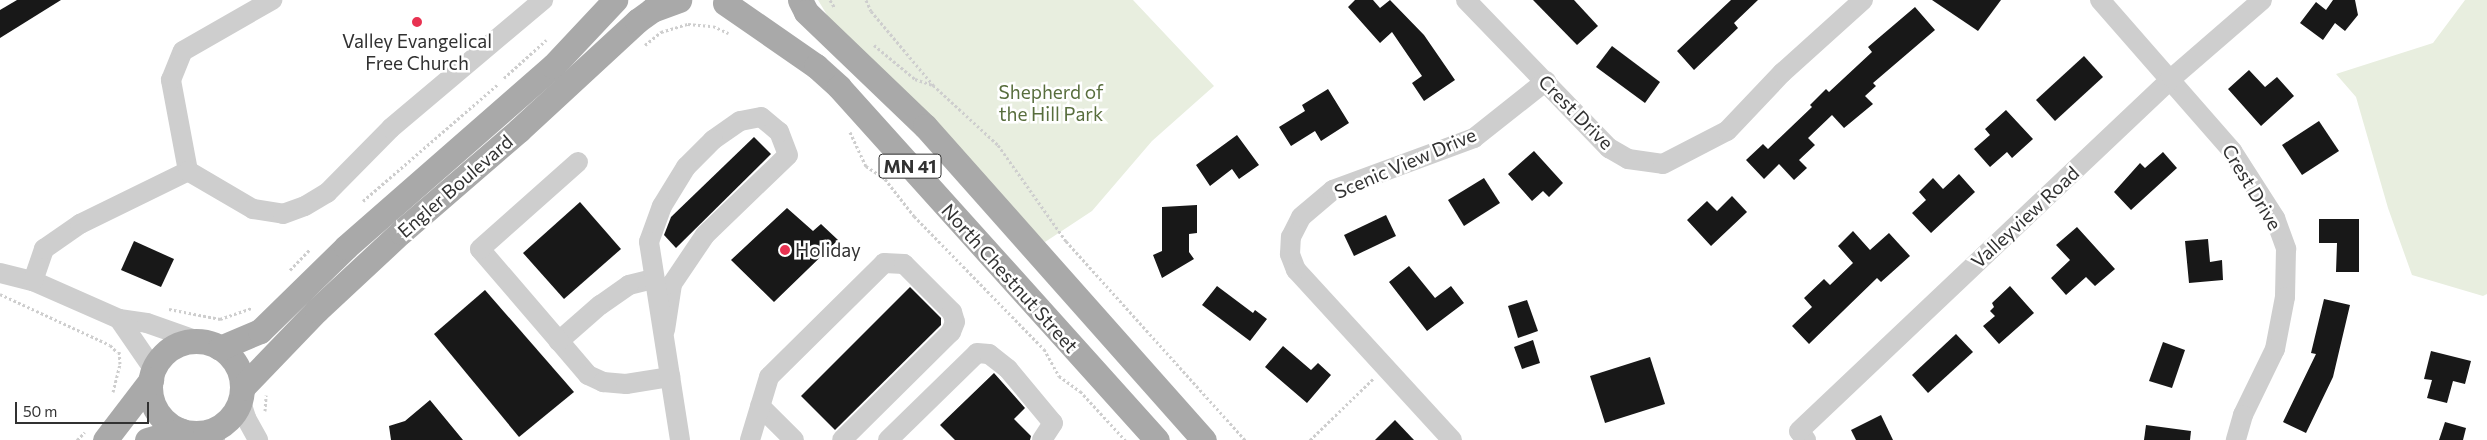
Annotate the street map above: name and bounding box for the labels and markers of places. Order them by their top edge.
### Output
marker: Valley Evangelical Free Church [411,16,423,28]
place label: Valley Evangelical Free Church [342,30,492,74]
place label: Holiday [795,239,861,261]
marker: Holiday [779,244,791,256]

